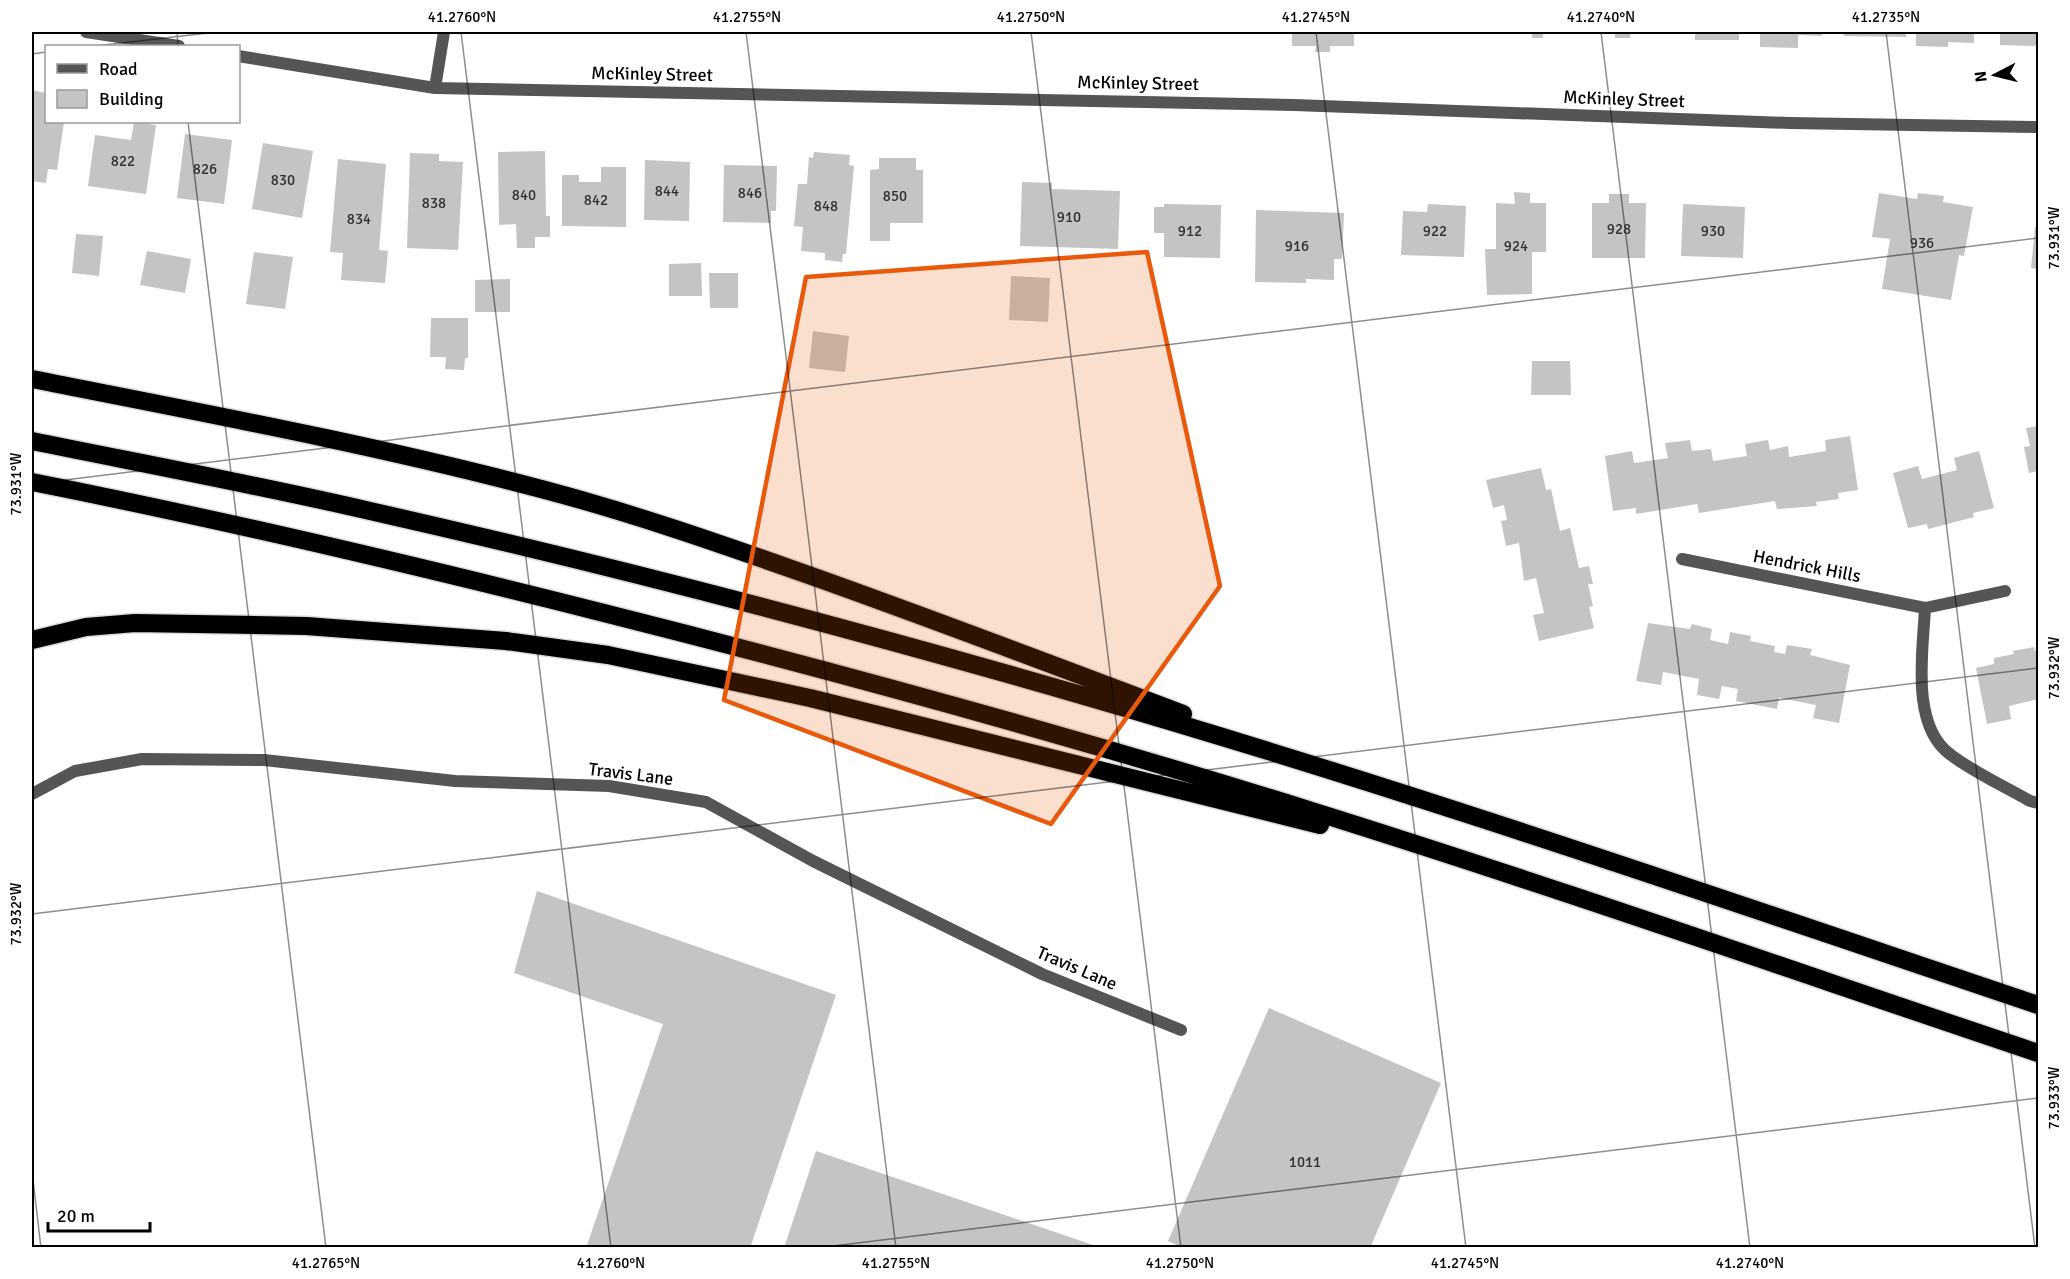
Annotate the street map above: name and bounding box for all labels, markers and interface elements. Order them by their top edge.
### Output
text: 41.2760°N [428,8,496,26]
text: 41.2755°N [713,8,781,26]
text: 41.2750°N [997,8,1065,26]
text: 41.2745°N [1282,8,1350,26]
text: 41.2740°N [1567,8,1635,26]
text: 41.2735°N [1852,8,1920,26]
legend [45,45,240,123]
north arrow [1965,45,2025,105]
text: Road [99,58,138,80]
street label: McKinley Street [591,62,713,86]
text: N [1971,70,1992,83]
street label: McKinley Street [1077,71,1199,95]
street label: McKinley Street [1563,86,1685,112]
text: Building [99,88,163,110]
house number: 822 [111,152,135,170]
house number: 826 [193,160,217,178]
house number: 830 [271,171,295,189]
house number: 844 [655,182,679,200]
house number: 846 [738,184,762,202]
house number: 840 [512,186,536,204]
house number: 850 [883,187,907,205]
house number: 842 [584,191,608,209]
house number: 838 [422,194,446,212]
house number: 848 [814,197,838,215]
text: 73.931°W [2045,206,2063,269]
house number: 910 [1057,208,1081,226]
house number: 834 [347,210,371,228]
house number: 928 [1607,220,1631,238]
house number: 912 [1178,222,1202,240]
house number: 922 [1423,222,1447,240]
house number: 930 [1701,222,1725,240]
house number: 936 [1910,234,1934,252]
house number: 916 [1285,237,1309,255]
house number: 924 [1504,237,1528,255]
text: 73.931°W [7,452,25,515]
street label: Hendrick Hills [1751,545,1863,587]
text: 73.932°W [2045,636,2063,699]
street label: Travis Lane [587,758,675,790]
text: 73.932°W [7,882,25,945]
street label: Travis Lane [1034,941,1120,995]
text: 73.933°W [2045,1066,2063,1129]
house number: 1011 [1289,1153,1321,1171]
scale bar [48,1195,150,1233]
text: 20 m [57,1205,95,1227]
text: 41.2765°N [292,1254,360,1272]
text: 41.2760°N [577,1254,645,1272]
text: 41.2755°N [862,1254,930,1272]
text: 41.2750°N [1146,1254,1214,1272]
text: 41.2745°N [1431,1254,1499,1272]
text: 41.2740°N [1716,1254,1784,1272]

